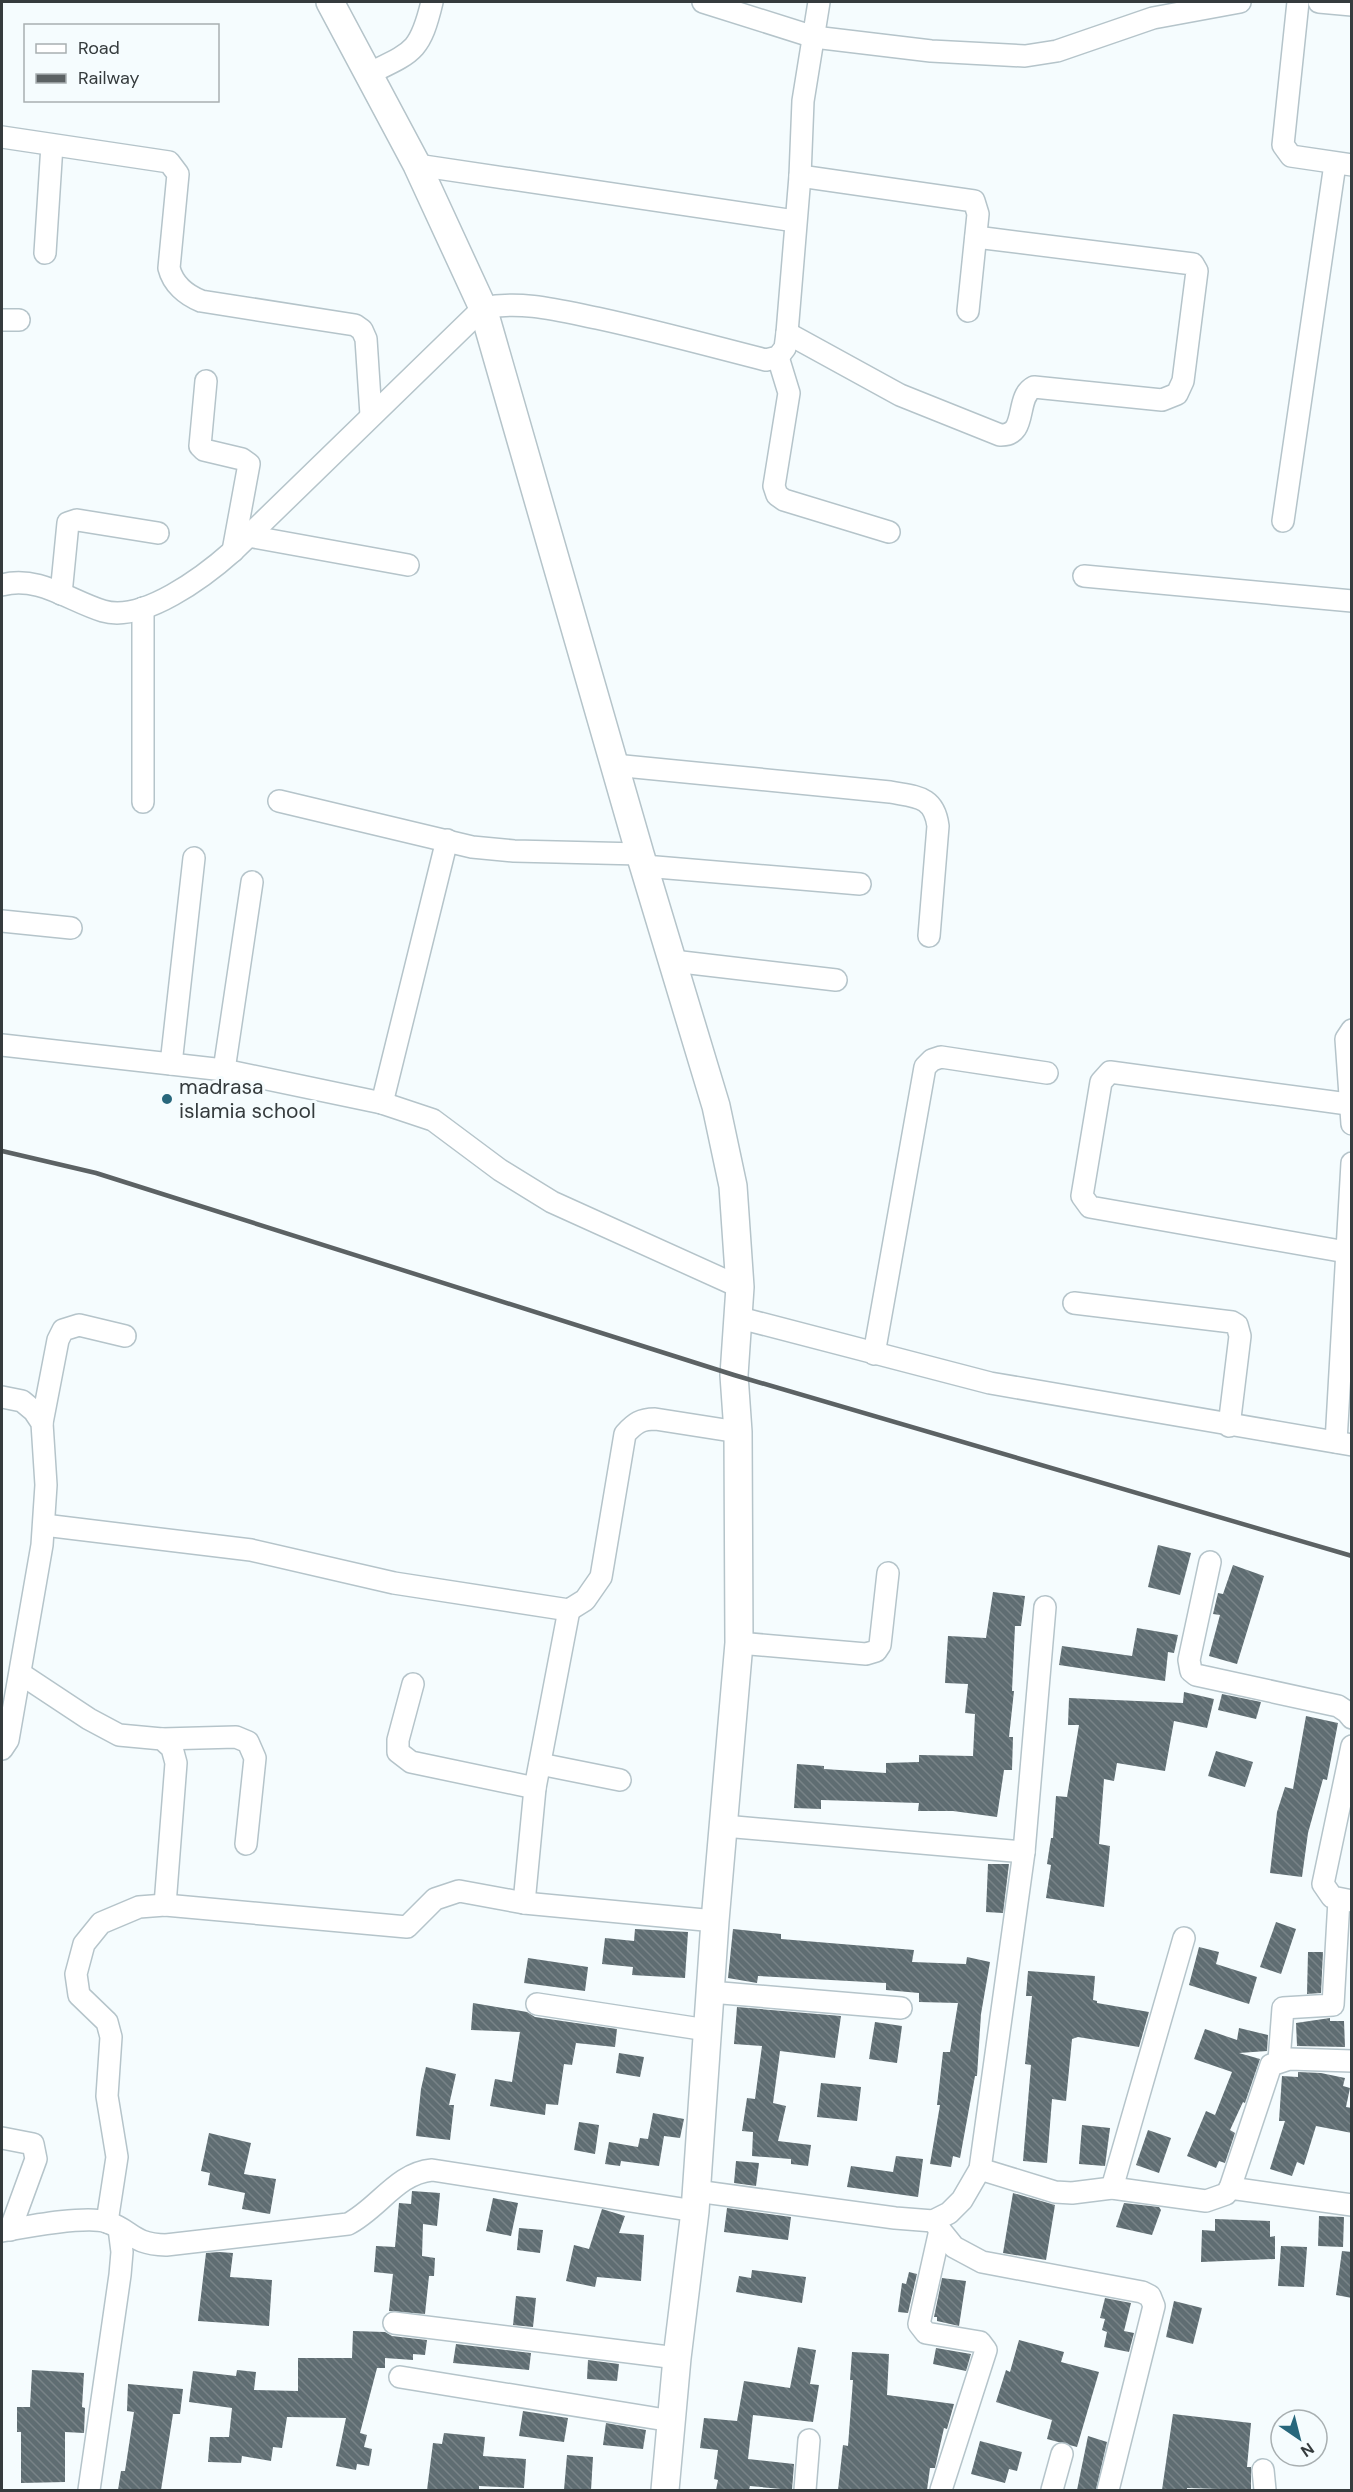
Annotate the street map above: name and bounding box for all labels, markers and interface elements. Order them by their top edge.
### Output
legend [24,24,219,102]
text: Road [78,36,120,60]
text: Railway [78,66,140,90]
place label: madrasa islamia school [179,1073,316,1125]
marker: madrasa islamia school [160,1092,174,1106]
north arrow [1269,2408,1329,2468]
text: N [1297,2438,1318,2462]

